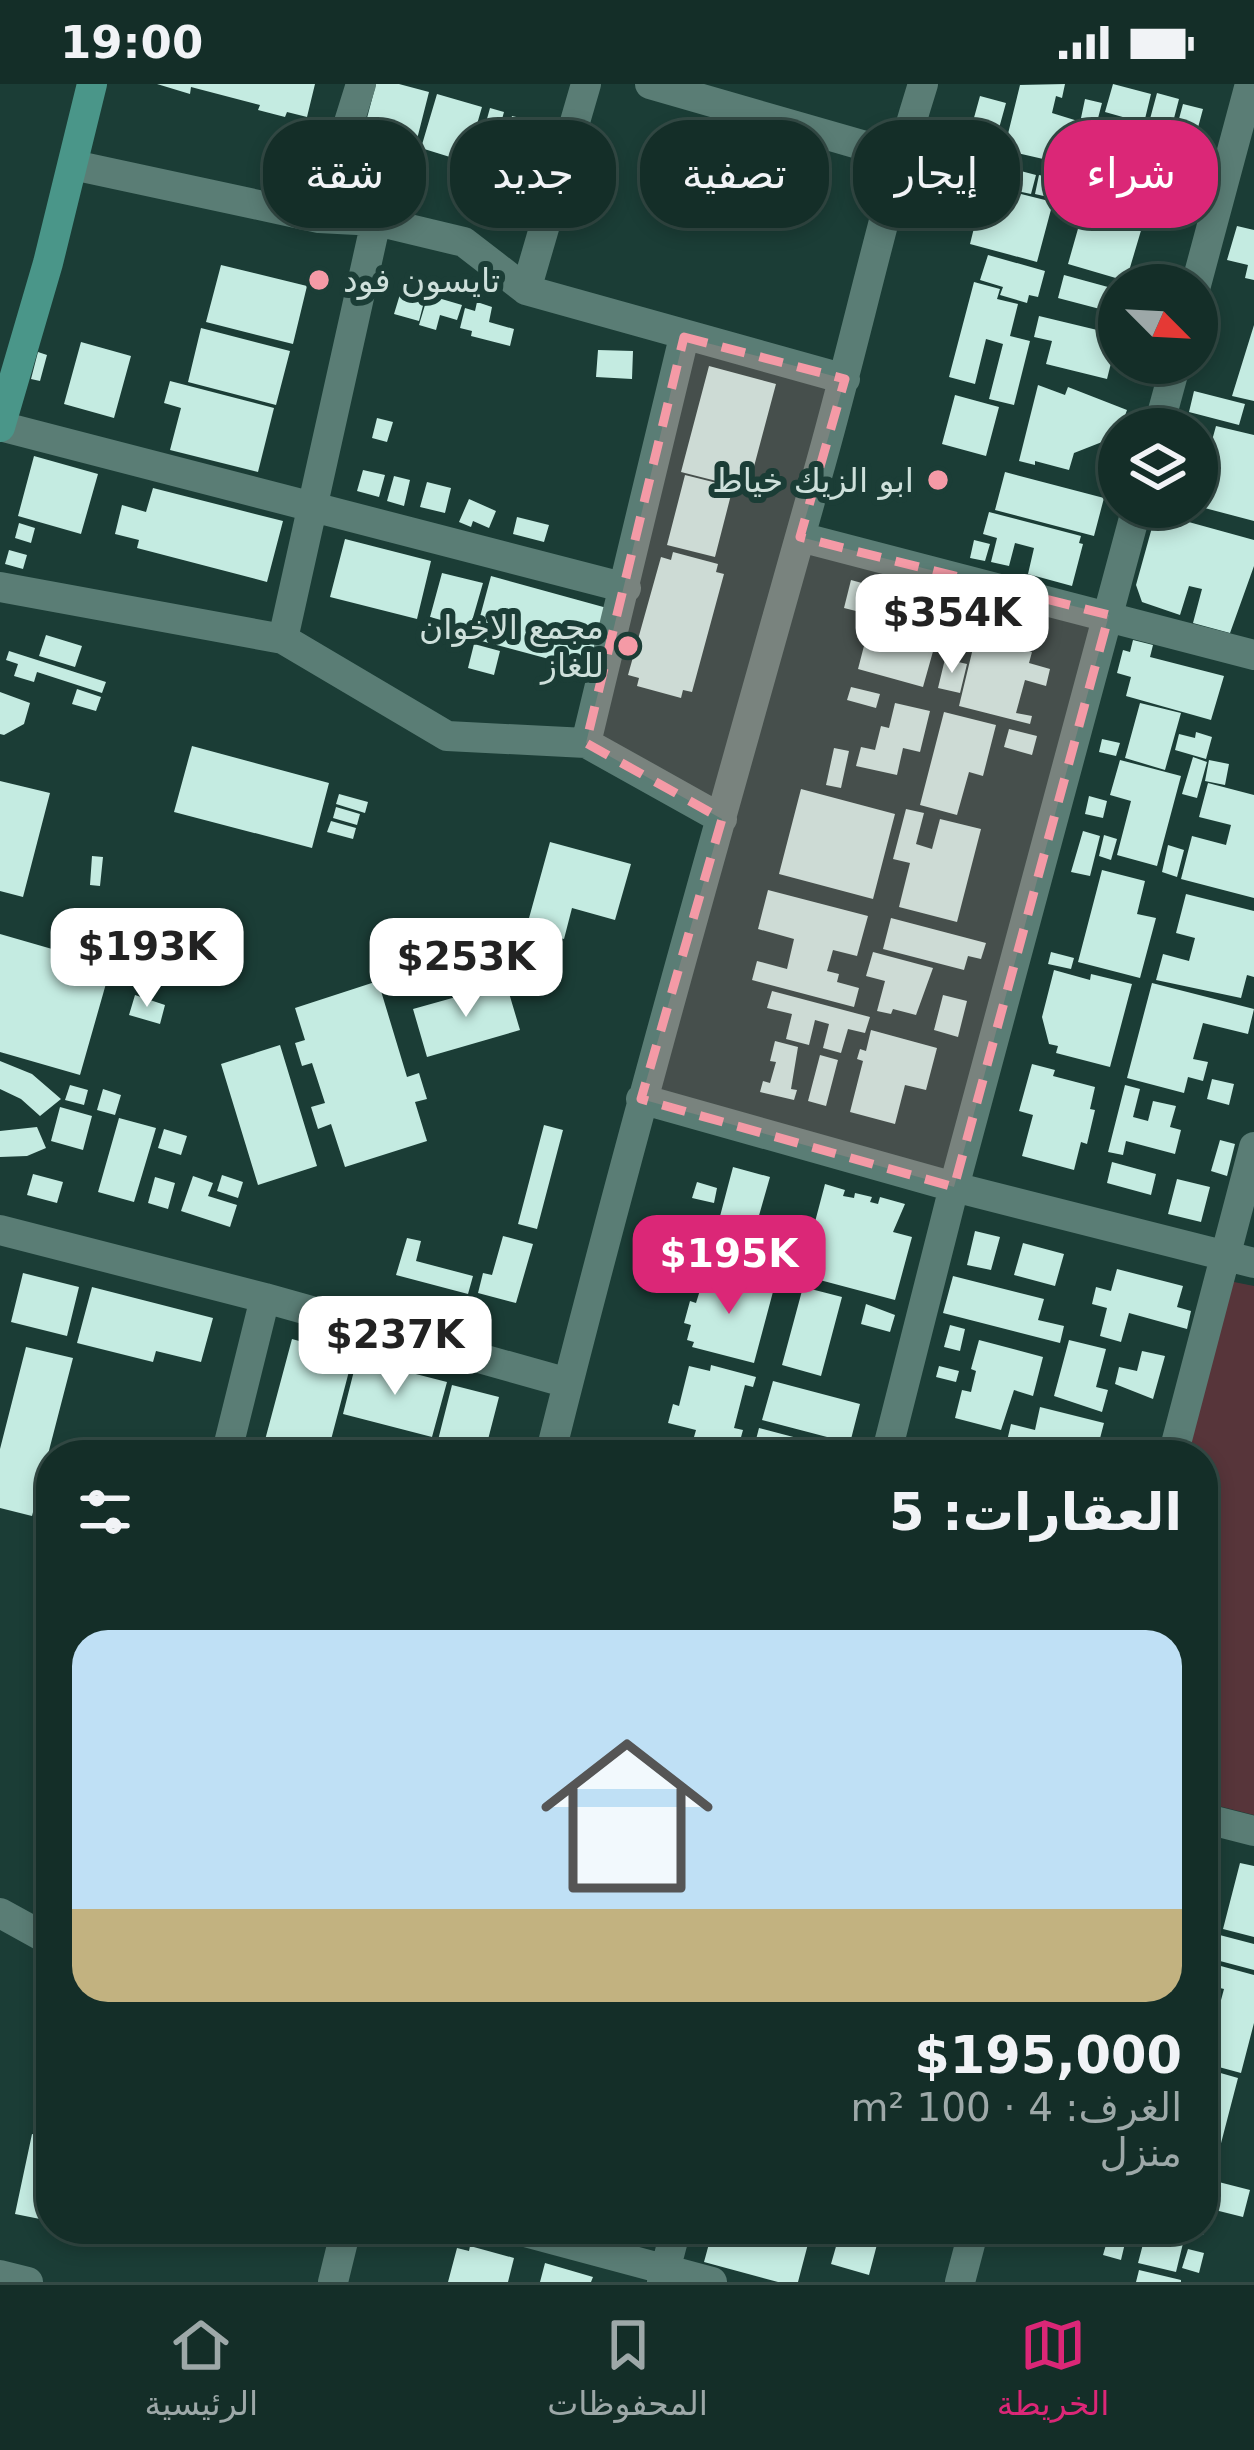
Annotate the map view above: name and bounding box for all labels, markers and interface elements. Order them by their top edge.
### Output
text: 19:00 [60,16,203,69]
chip: شقة [263,120,426,228]
chip: جديد [450,120,616,228]
chip: تصفية [640,120,829,228]
chip: إيجار [853,120,1020,228]
chip: شراء [1044,120,1218,228]
place label: تايسون فود [343,261,500,300]
north arrow [1098,264,1218,384]
map controls [1098,264,1218,528]
marker: تايسون فود [306,267,332,293]
button: layers [1098,408,1218,528]
place label: ابو الزيك خياط [712,461,914,500]
marker: ابو الزيك خياط [925,467,951,493]
pin: $354K [868,574,1036,676]
text: $354K [883,590,1021,635]
place label: مجمع الاخوان للغاز [419,608,604,685]
marker: مجمع الاخوان للغاز [615,633,641,659]
pin: $193K [63,908,231,1010]
pin: $253K [382,918,550,1020]
text: $193K [78,924,216,969]
text: $253K [397,934,535,979]
pin: $195K [645,1215,813,1317]
text: $195K [660,1231,798,1276]
pin: $237K [311,1296,479,1398]
text: $237K [326,1312,464,1357]
icon: filters [72,1479,138,1545]
text: العقارات: 5 [889,1483,1182,1542]
icon: home [519,1708,735,1924]
text: $195,000 [914,2026,1182,2085]
text: الغرف: 4 · 100 m² [850,2085,1182,2130]
text: منزل [1099,2130,1182,2175]
tab: الرئيسية [144,2312,258,2423]
tab: المحفوظات [547,2312,708,2423]
tab: الخريطة [997,2312,1110,2423]

